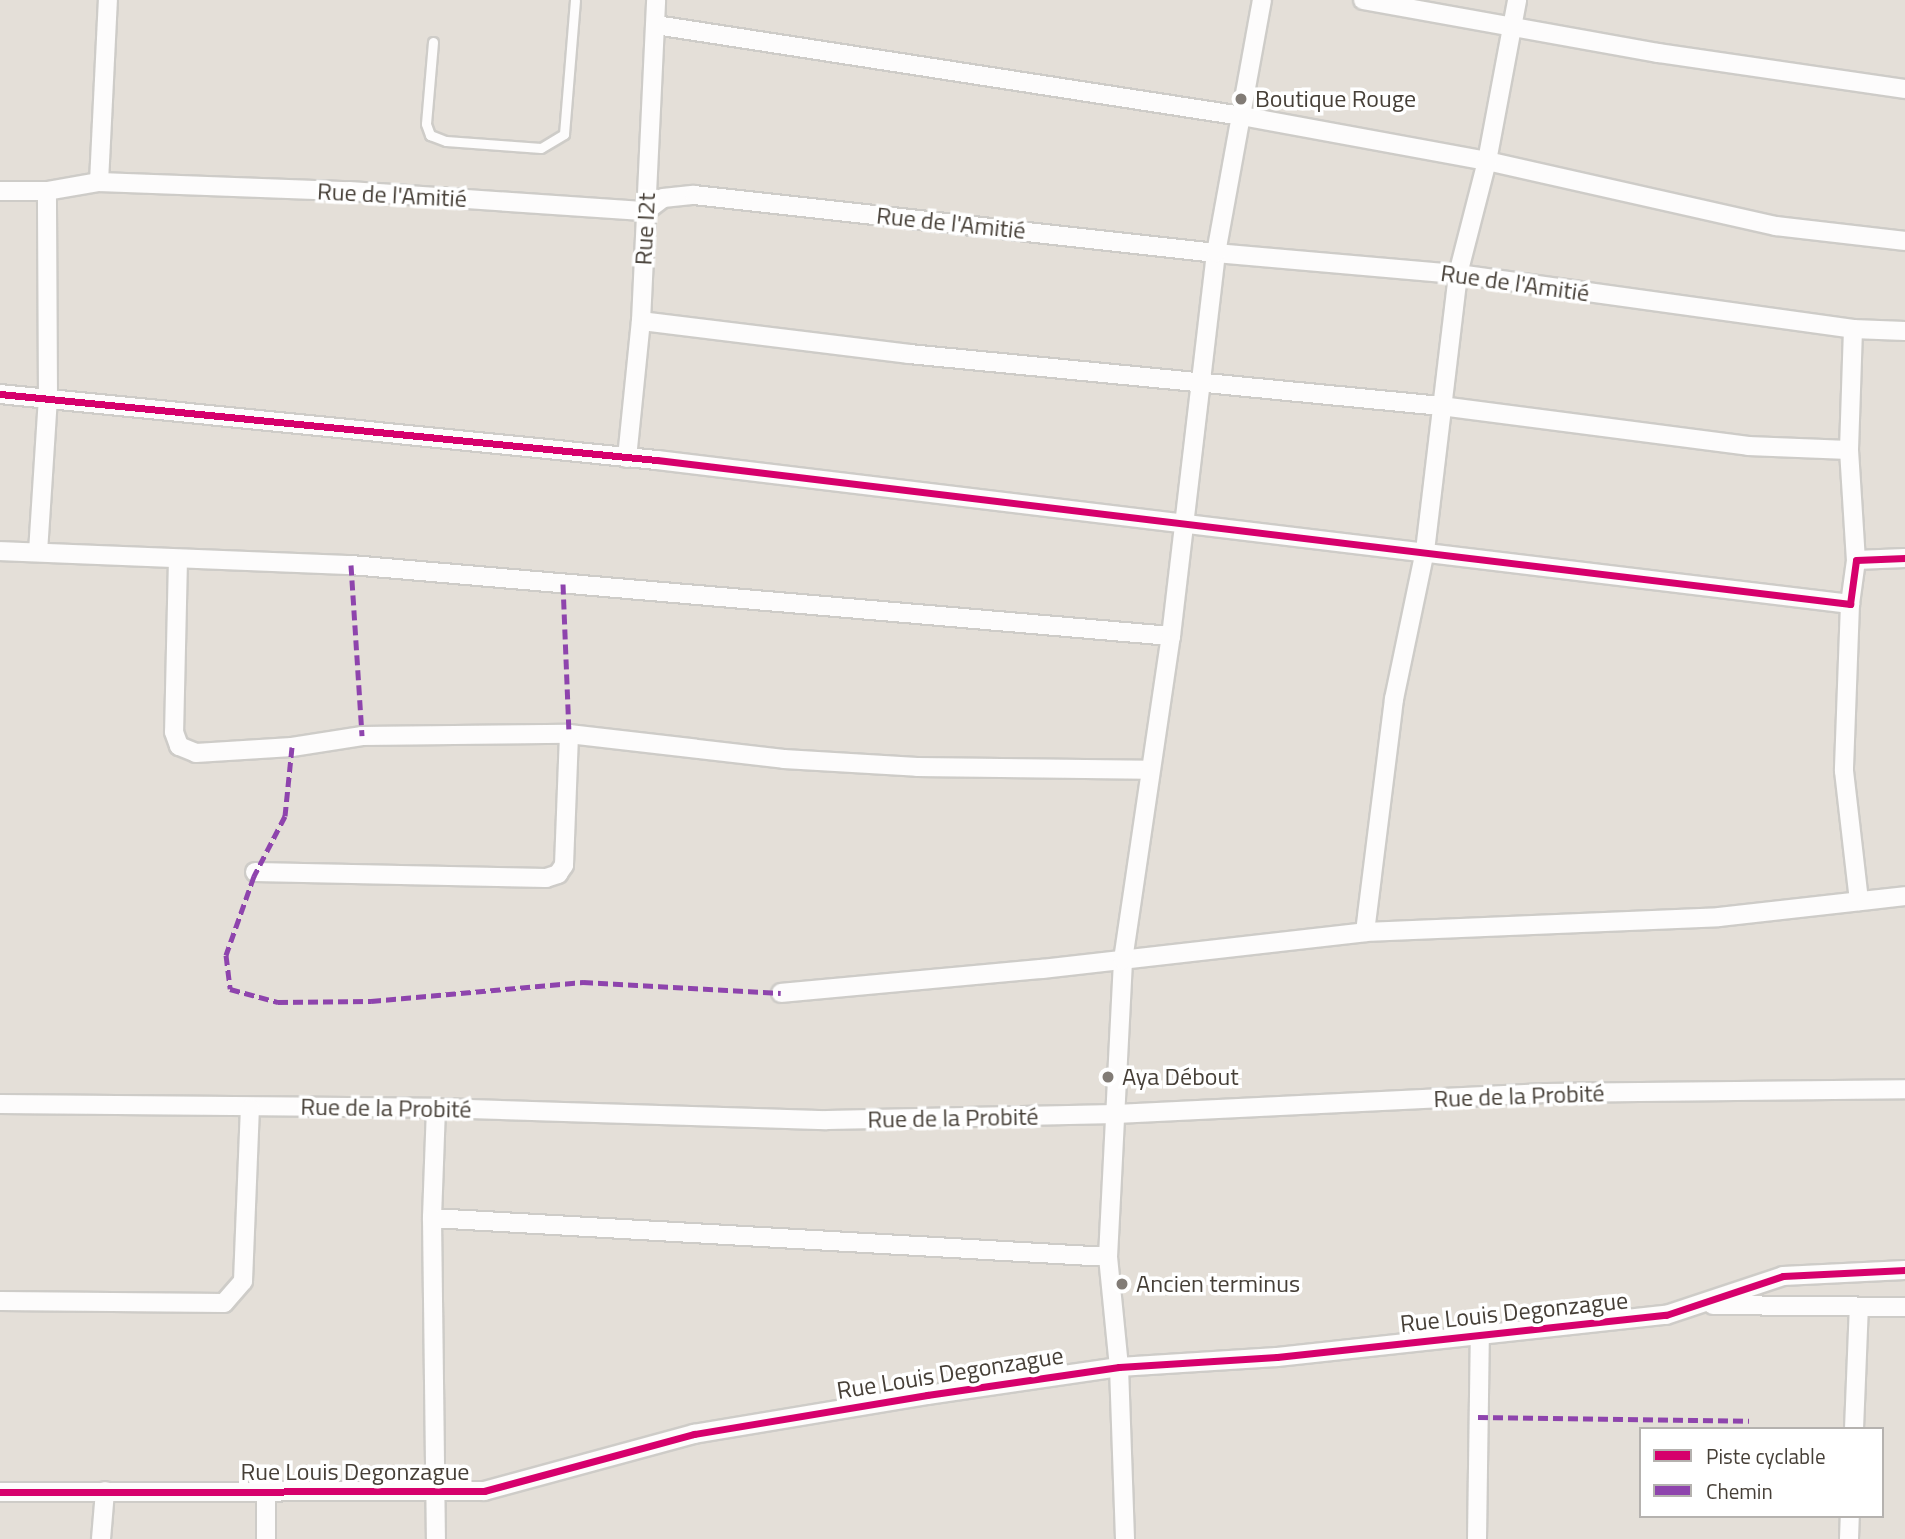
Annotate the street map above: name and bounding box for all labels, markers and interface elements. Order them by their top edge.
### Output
place label: Boutique Rouge [1255,85,1416,113]
marker: Boutique Rouge [1233,91,1249,107]
street label: Rue de l'Amitié [316,177,468,213]
street label: Rue I2t [629,192,661,266]
street label: Rue de l'Amitié [875,201,1027,245]
street label: Rue de l'Amitié [1439,258,1591,308]
place label: Aya Débout [1122,1063,1239,1091]
marker: Aya Débout [1100,1069,1116,1085]
street label: Rue de la Probité [1433,1079,1605,1113]
street label: Rue de la Probité [300,1092,472,1124]
street label: Rue de la Probité [867,1102,1039,1134]
place label: Ancien terminus [1136,1270,1300,1298]
marker: Ancien terminus [1114,1276,1130,1292]
street label: Rue Louis Degonzague [1399,1286,1629,1338]
street label: Rue Louis Degonzague [835,1341,1065,1405]
legend [1639,1427,1884,1518]
text: Piste cyclable [1706,1440,1826,1472]
street label: Rue Louis Degonzague [241,1458,469,1486]
text: Chemin [1706,1475,1773,1507]

